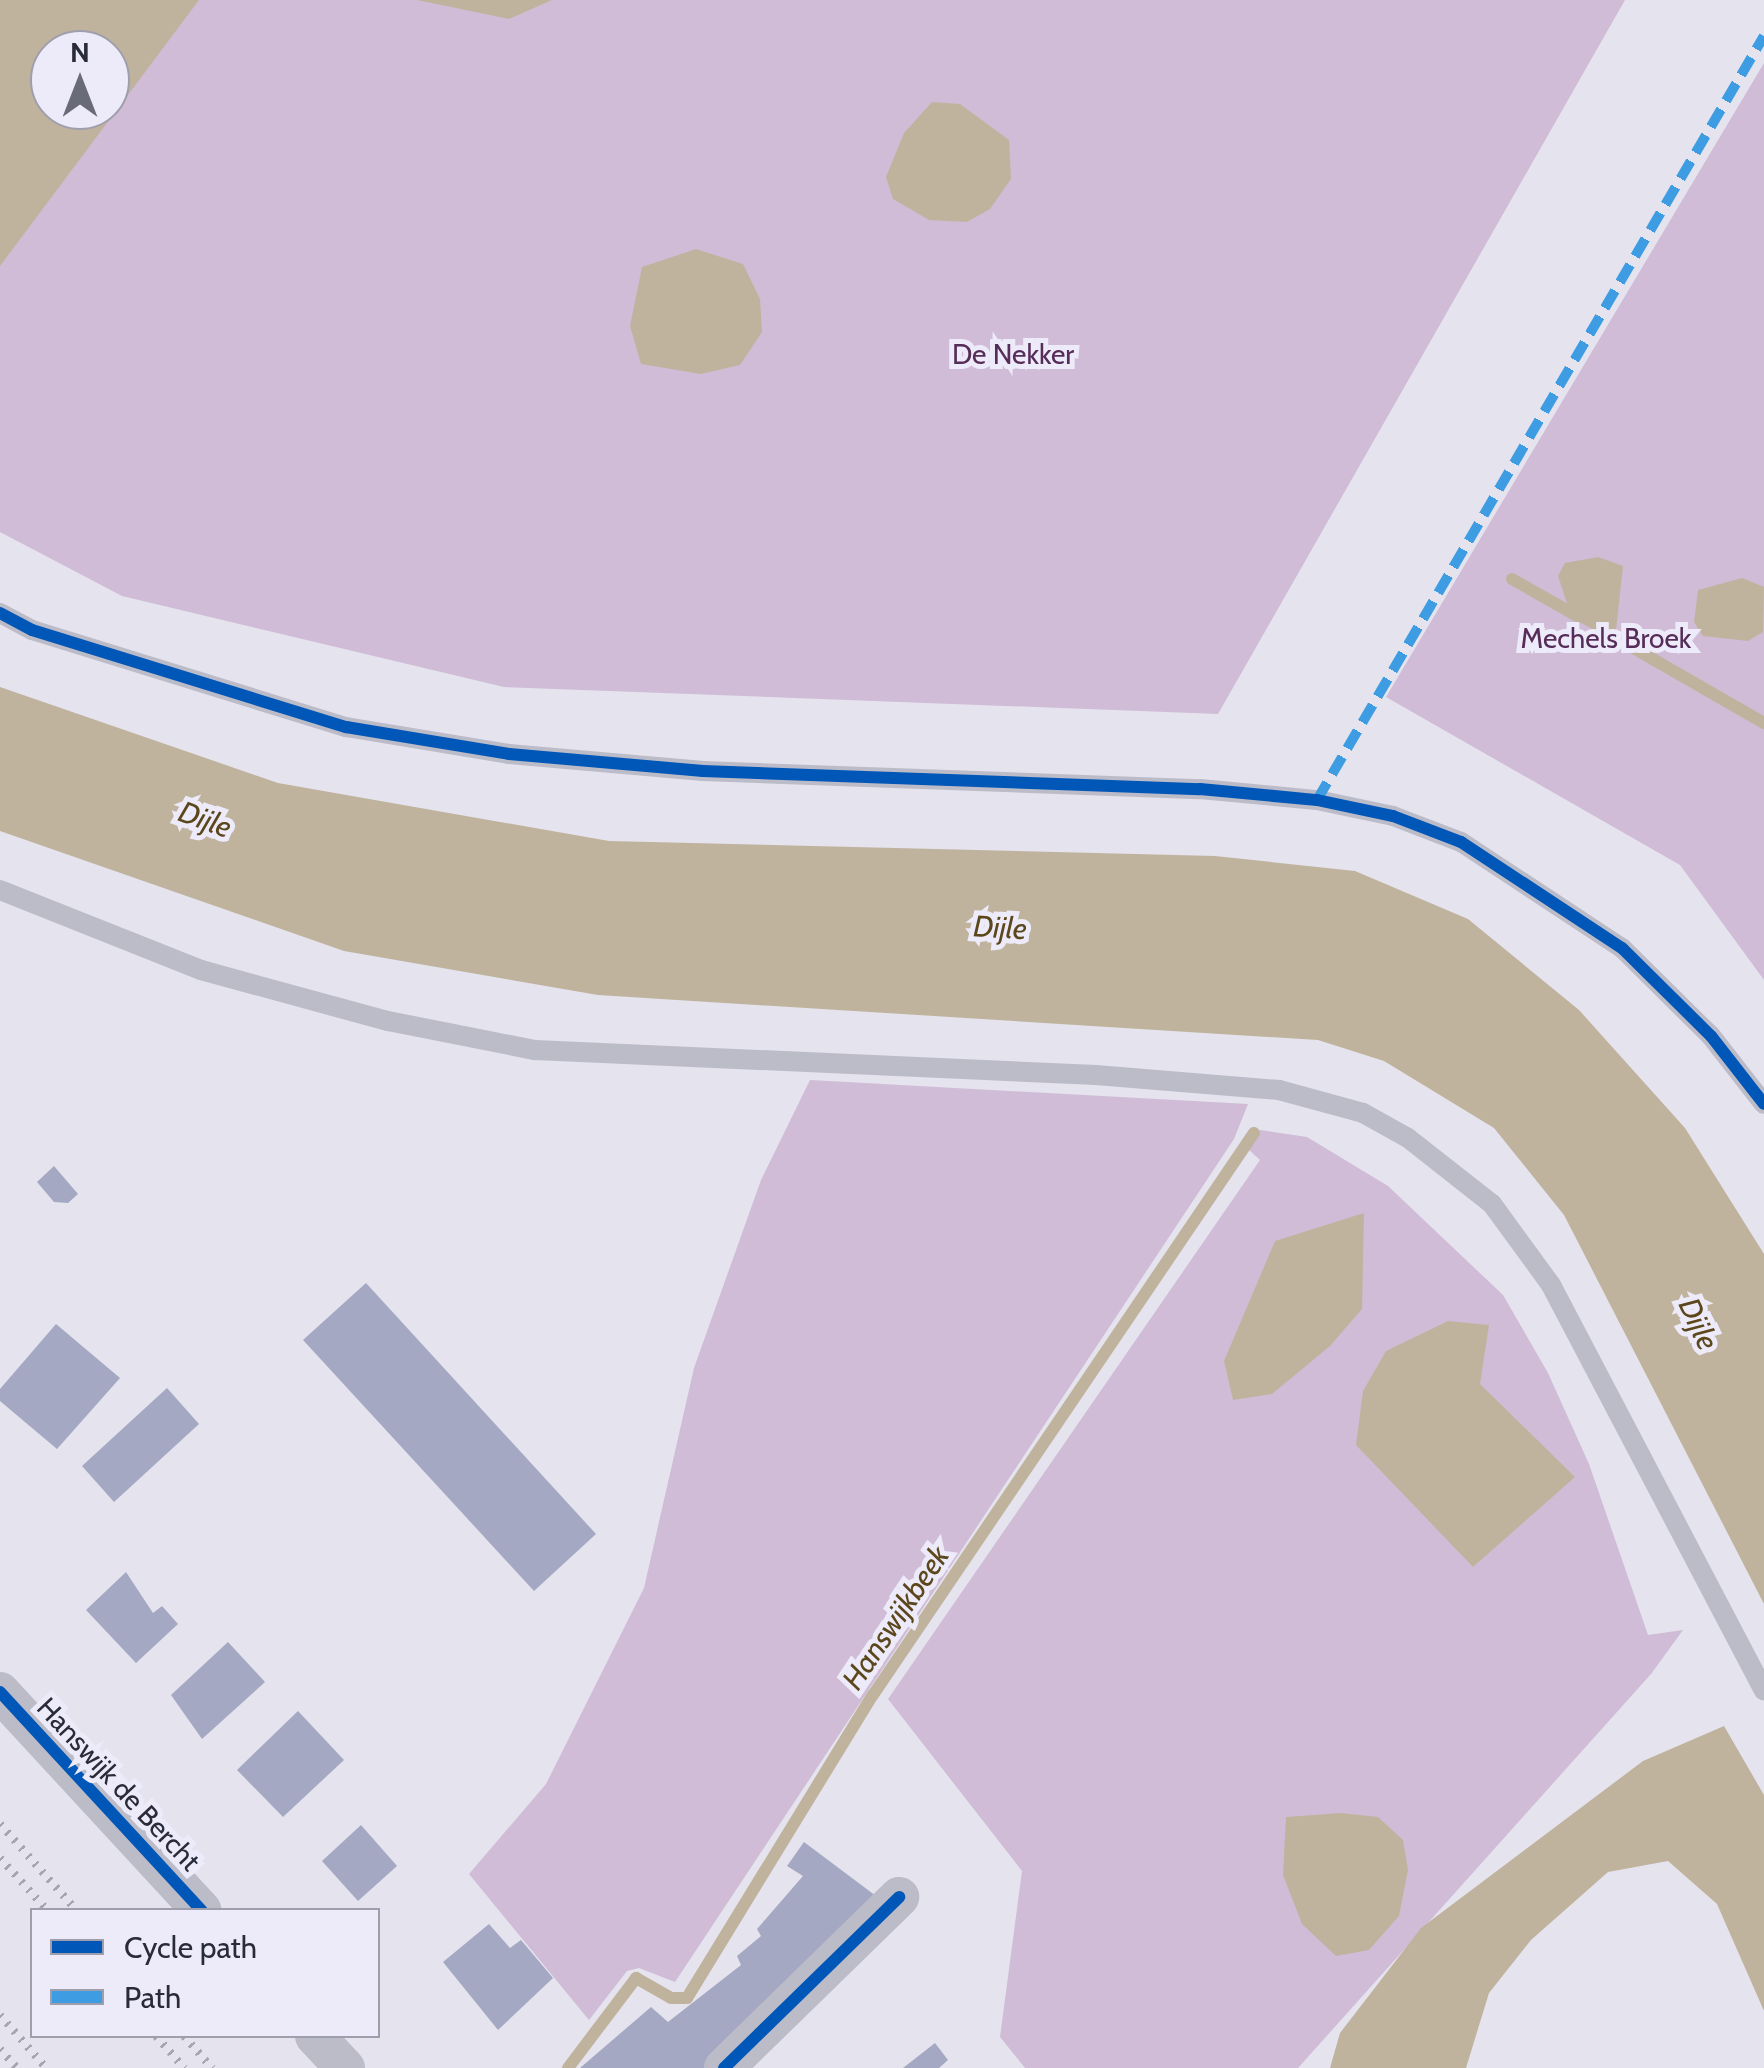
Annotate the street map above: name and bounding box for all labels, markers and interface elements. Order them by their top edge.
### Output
north arrow [30,30,130,130]
text: N [70,35,90,69]
park label: De Nekker [952,337,1074,371]
park label: Mechels Broek [1521,621,1691,655]
water label: Dijle [174,794,236,846]
water label: Dijle [972,909,1028,947]
water label: Dijle [1670,1292,1726,1356]
water label: Hanswijkbeek [835,1539,957,1697]
street label: Hanswijk de Bercht [30,1691,208,1877]
legend [30,1908,380,2038]
text: Cycle path [124,1929,257,1966]
text: Path [124,1979,181,2016]

